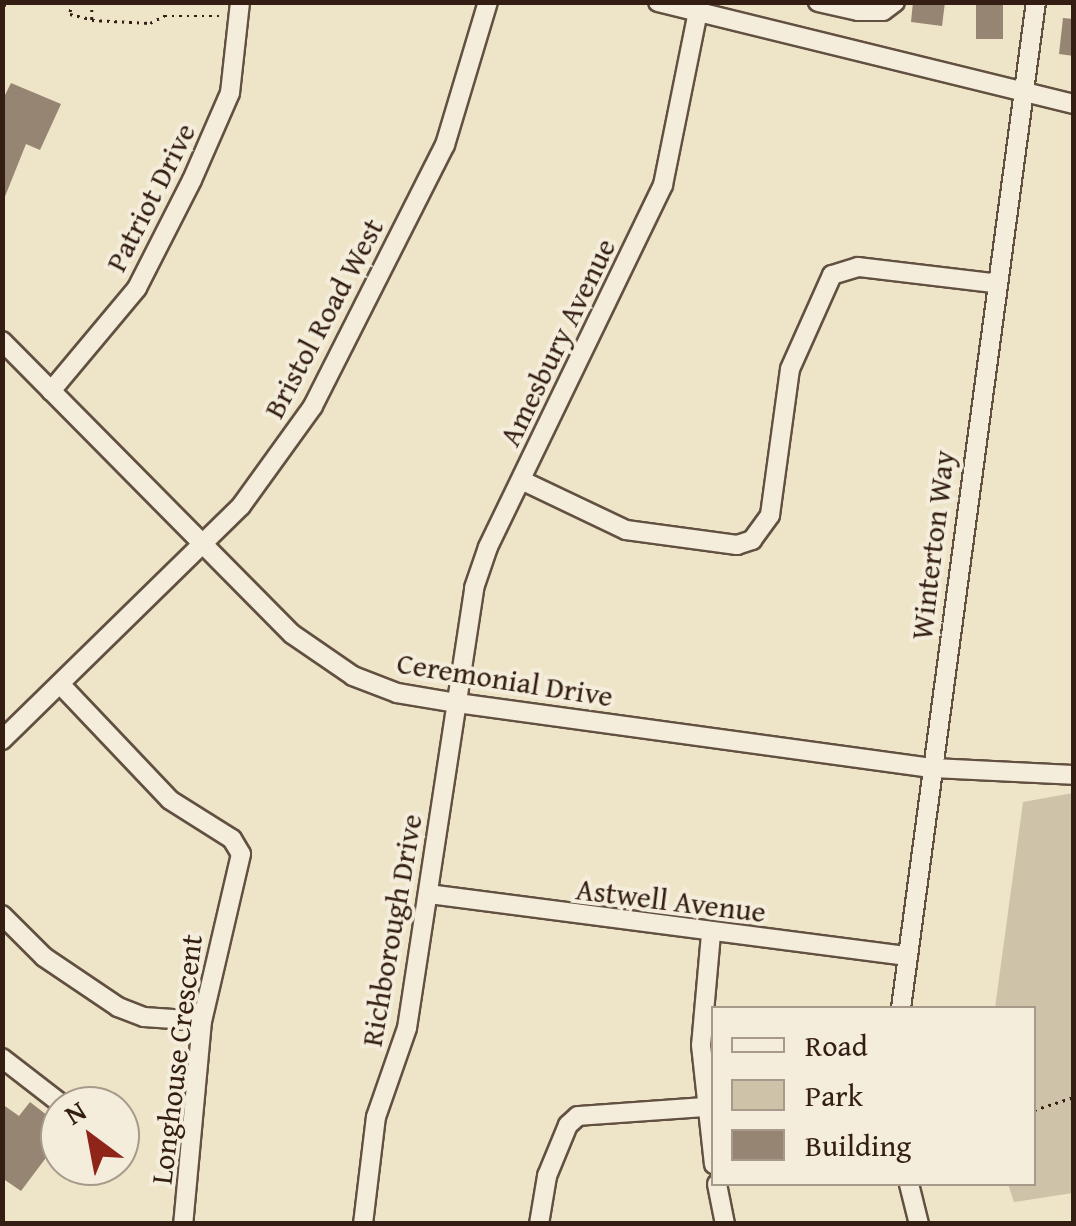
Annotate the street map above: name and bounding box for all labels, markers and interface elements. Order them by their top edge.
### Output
street label: Patriot Drive [97,117,203,277]
street label: Bristol Road West [255,212,391,424]
street label: Amesbury Avenue [491,232,623,452]
street label: Winterton Way [903,448,961,642]
street label: Ceremonial Drive [395,644,615,714]
street label: Richborough Drive [353,811,429,1049]
street label: Astwell Avenue [574,870,768,930]
street label: Longhouse Crescent [143,932,209,1186]
legend [711,1006,1036,1186]
text: Road [805,1023,868,1067]
text: Park [805,1073,863,1117]
north arrow [40,1086,140,1186]
text: N [56,1089,94,1134]
text: Building [805,1123,911,1167]

